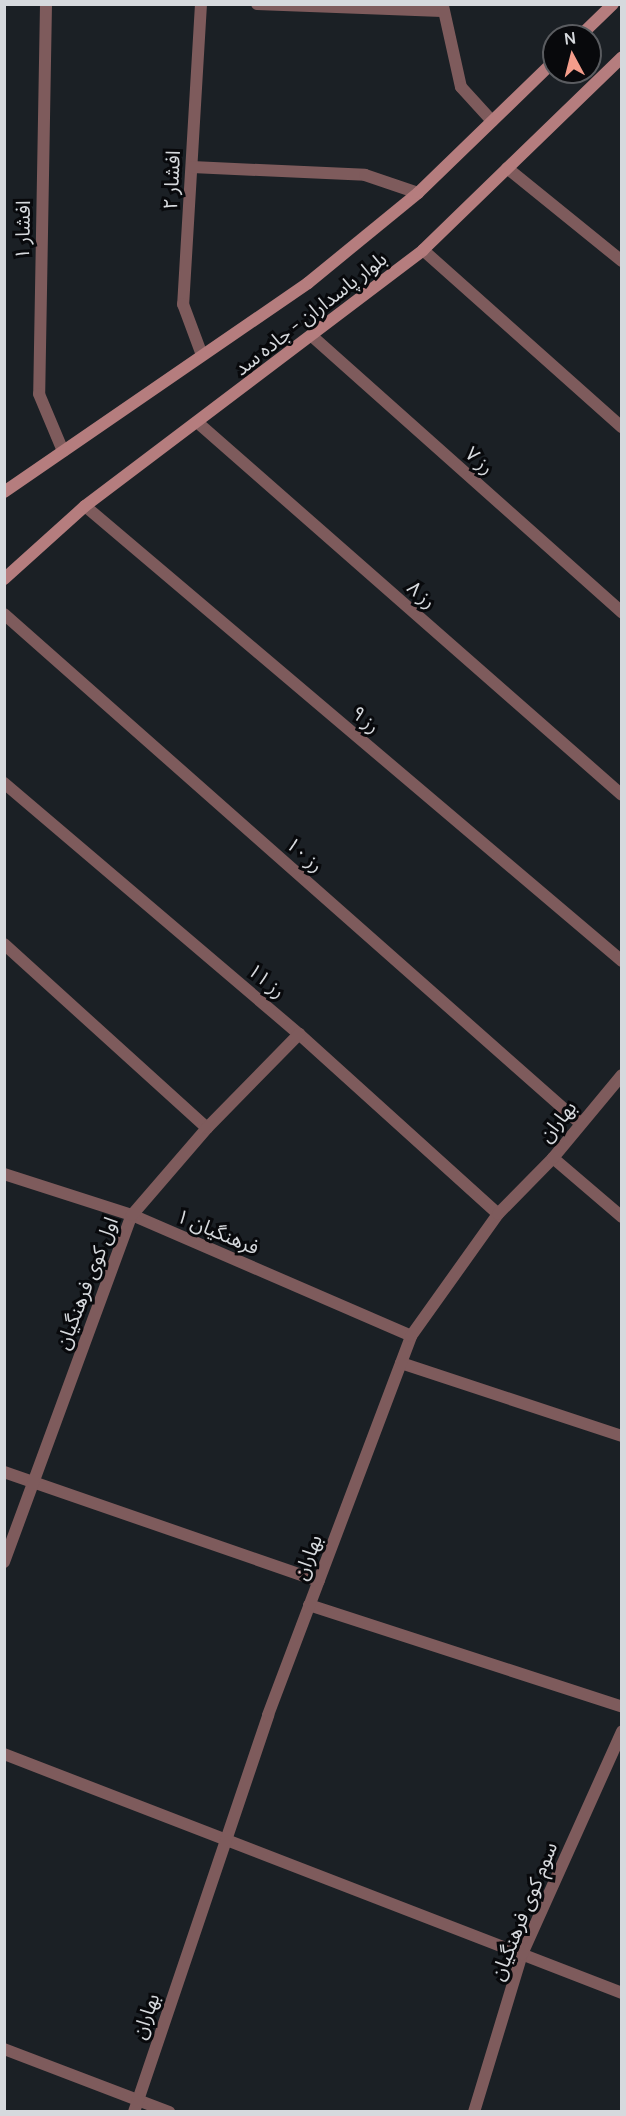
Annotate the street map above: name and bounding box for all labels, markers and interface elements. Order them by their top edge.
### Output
north arrow [542,24,602,84]
text: N [563,27,577,50]
street label: افشار ۲ [157,150,185,210]
street label: افشار ۱ [9,200,35,260]
street label: بلوار پاسداران - جاده سد [229,246,391,380]
street label: رز ۷ [461,441,499,479]
street label: رز ۸ [403,575,441,613]
street label: رز ۹ [347,700,385,738]
street label: رز ۱۰ [281,831,329,877]
street label: رز ۱۱ [243,957,291,1003]
street label: بهاران [533,1095,581,1147]
street label: فرهنگیان ۱ [173,1203,263,1259]
street label: اول کوی فرهنگیان [50,1213,122,1353]
street label: بهاران [287,1531,327,1583]
street label: سوم کوی فرهنگیان [484,1838,562,1984]
street label: بهاران [126,1990,164,2042]

